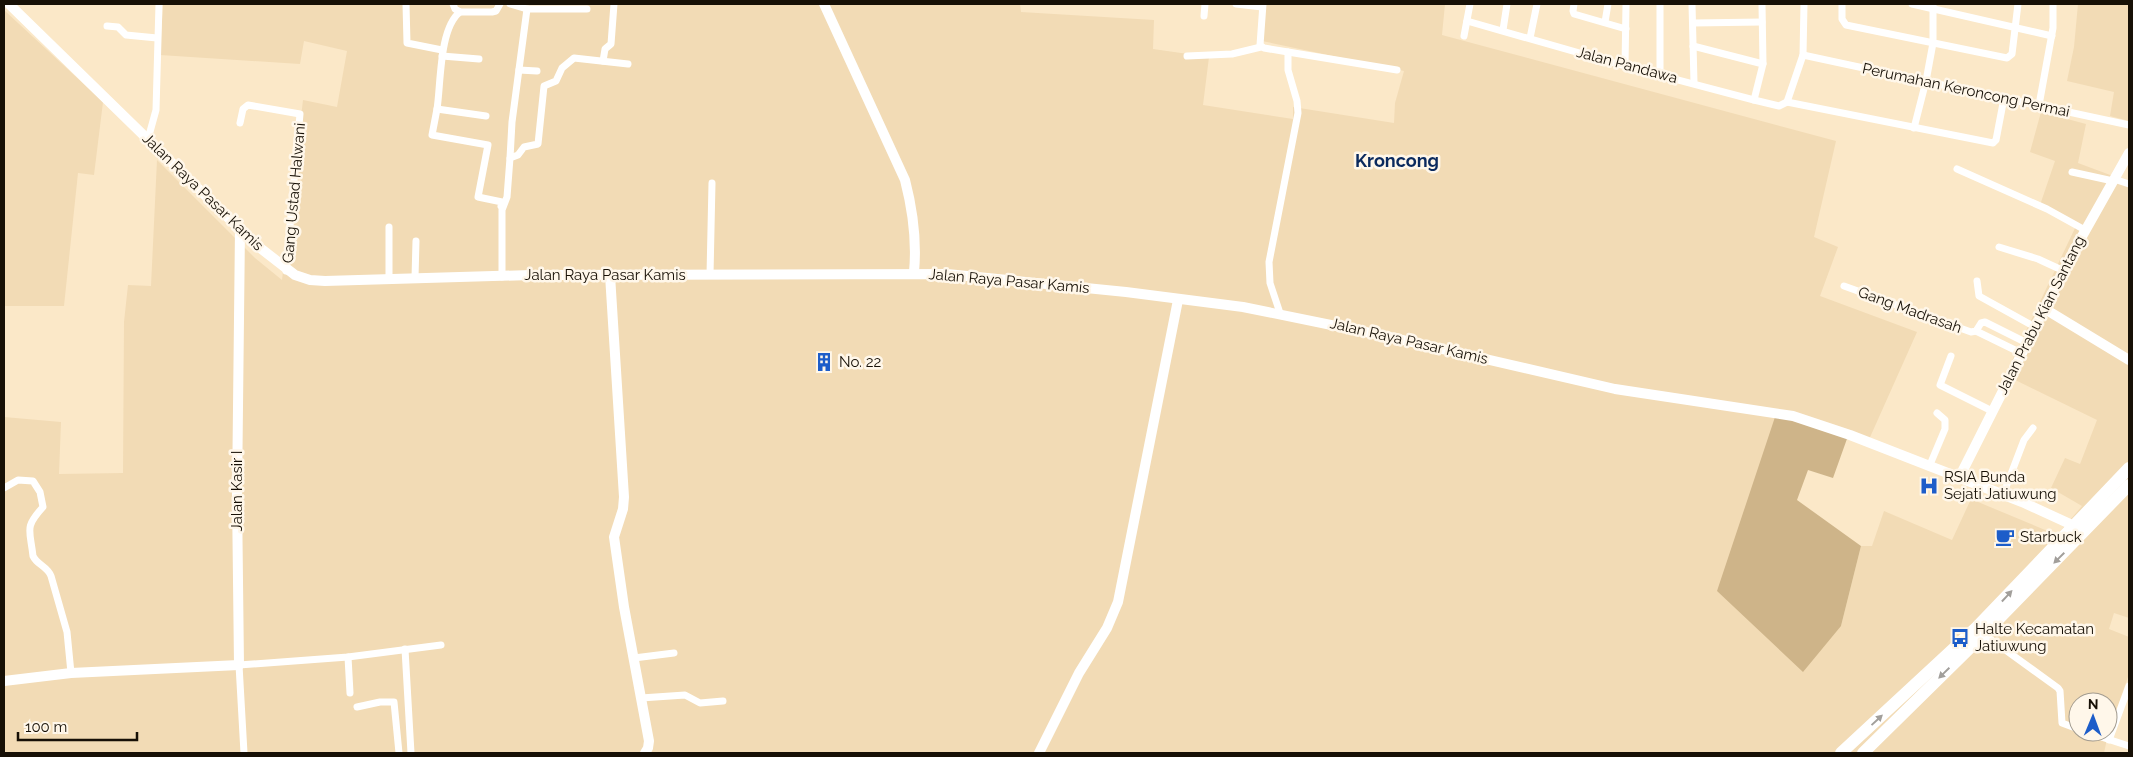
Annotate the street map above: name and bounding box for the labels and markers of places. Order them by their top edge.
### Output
building icon: No. 22 [813,351,835,373]
place label: No. 22 [839,353,882,371]
place label: RSIA Bunda Sejati Jatiuwung [1944,468,2057,503]
hospital icon: RSIA Bunda Sejati Jatiuwung [1918,475,1940,497]
cafe icon: Starbuck [1994,526,2016,548]
place label: Starbuck [2020,528,2082,546]
place label: Halte Kecamatan Jatiuwung [1975,620,2094,655]
bus stop icon: Halte Kecamatan Jatiuwung [1949,627,1971,649]

